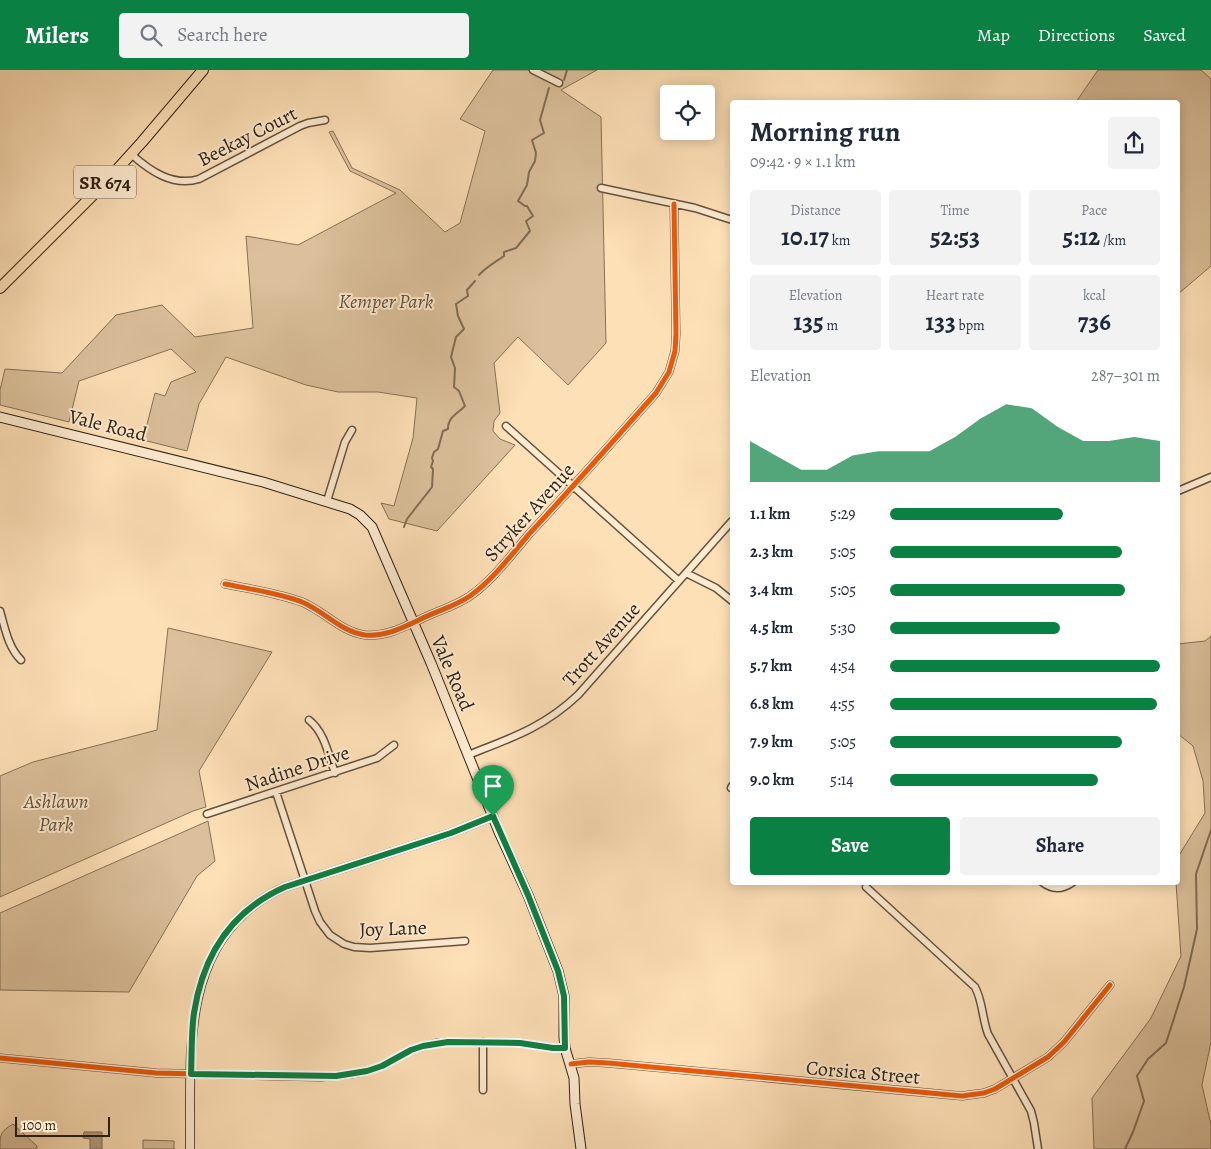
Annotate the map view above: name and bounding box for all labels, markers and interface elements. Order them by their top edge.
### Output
search box [119,13,469,58]
text: Milers [25,19,89,51]
icon: search [137,21,165,49]
text: Search here [177,22,268,48]
text: Map [977,23,1010,47]
text: Directions [1038,23,1115,47]
text: Saved [1143,23,1186,47]
map controls [660,85,715,140]
button: locate [660,85,715,140]
street label: Beekay Court [193,100,302,173]
text: Morning run [750,113,900,151]
button: share [1108,117,1160,169]
text: 09:42 · 9 × 1.1 km [750,151,856,173]
road number: SR 674 [74,165,136,198]
text: Distance [791,201,841,220]
text: Time [940,201,970,220]
text: Pace [1081,201,1107,220]
text: 10.17 [781,220,829,254]
text: 52:53 [930,220,980,254]
text: 5:12 [1063,220,1100,254]
text: km [829,231,850,250]
text: /km [1100,231,1126,250]
text: Elevation [789,286,843,305]
text: Heart rate [926,286,984,305]
text: kcal [1083,286,1106,305]
park label: Kemper Park [339,288,433,315]
text: 135 [793,305,824,339]
text: 133 [925,305,956,339]
text: 736 [1078,305,1111,339]
text: m [824,316,838,335]
text: bpm [956,316,985,335]
text: Elevation [750,365,811,387]
text: 287–301 m [1091,365,1160,387]
street label: Vale Road [65,403,150,448]
street label: Stryker Avenue [478,457,581,567]
text: 1.1 km [750,503,790,525]
text: 5:29 [830,503,856,525]
text: 2.3 km [750,541,793,563]
text: 5:05 [830,541,856,563]
text: 3.4 km [750,579,793,601]
text: 5:05 [830,579,856,601]
street label: Trott Avenue [556,596,646,692]
text: 4.5 km [750,617,793,639]
text: 5:30 [830,617,856,639]
street label: Vale Road [424,630,481,715]
text: 5.7 km [750,655,793,677]
text: 4:54 [830,655,855,677]
text: 6.8 km [750,693,794,715]
text: 4:55 [830,693,855,715]
text: 7.9 km [750,731,793,753]
text: 5:05 [830,731,856,753]
street label: Nadine Drive [241,739,353,798]
pin [472,765,514,816]
text: 9.0 km [750,769,794,791]
text: 5:14 [830,769,853,791]
icon: arrive [479,772,507,800]
park label: Ashlawn Park [23,788,88,838]
button: Save [750,817,950,875]
button: Share [960,817,1160,875]
street label: Joy Lane [359,914,427,943]
street label: Corsica Street [805,1054,921,1091]
scale bar [15,1114,110,1137]
text: 100 m [22,1116,56,1135]

